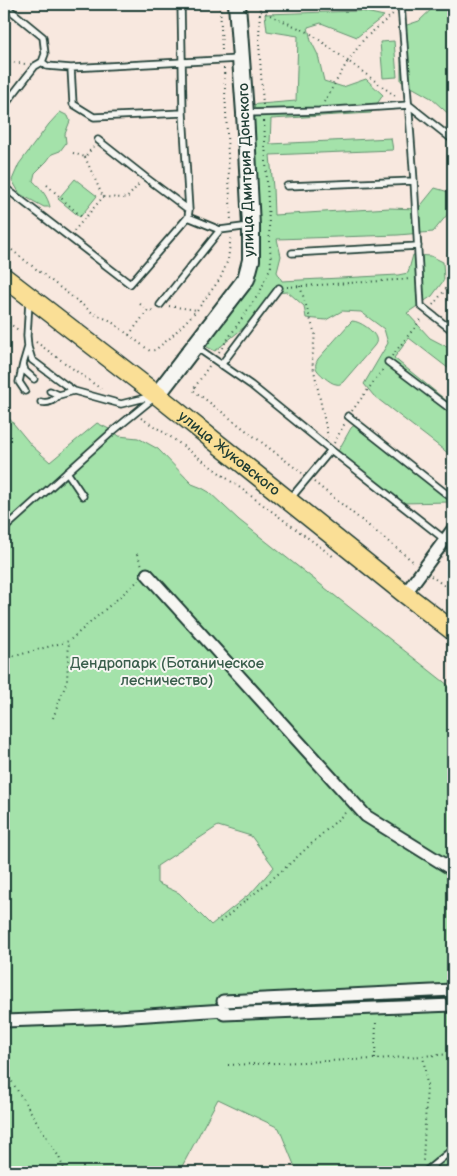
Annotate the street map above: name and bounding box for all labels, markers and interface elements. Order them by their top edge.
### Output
street label: улица Дмитрия Донского [234,83,259,257]
street label: улица Жуковского [174,407,284,500]
park label: Дендропарк (Ботаническое лесничество) [70,654,264,690]

